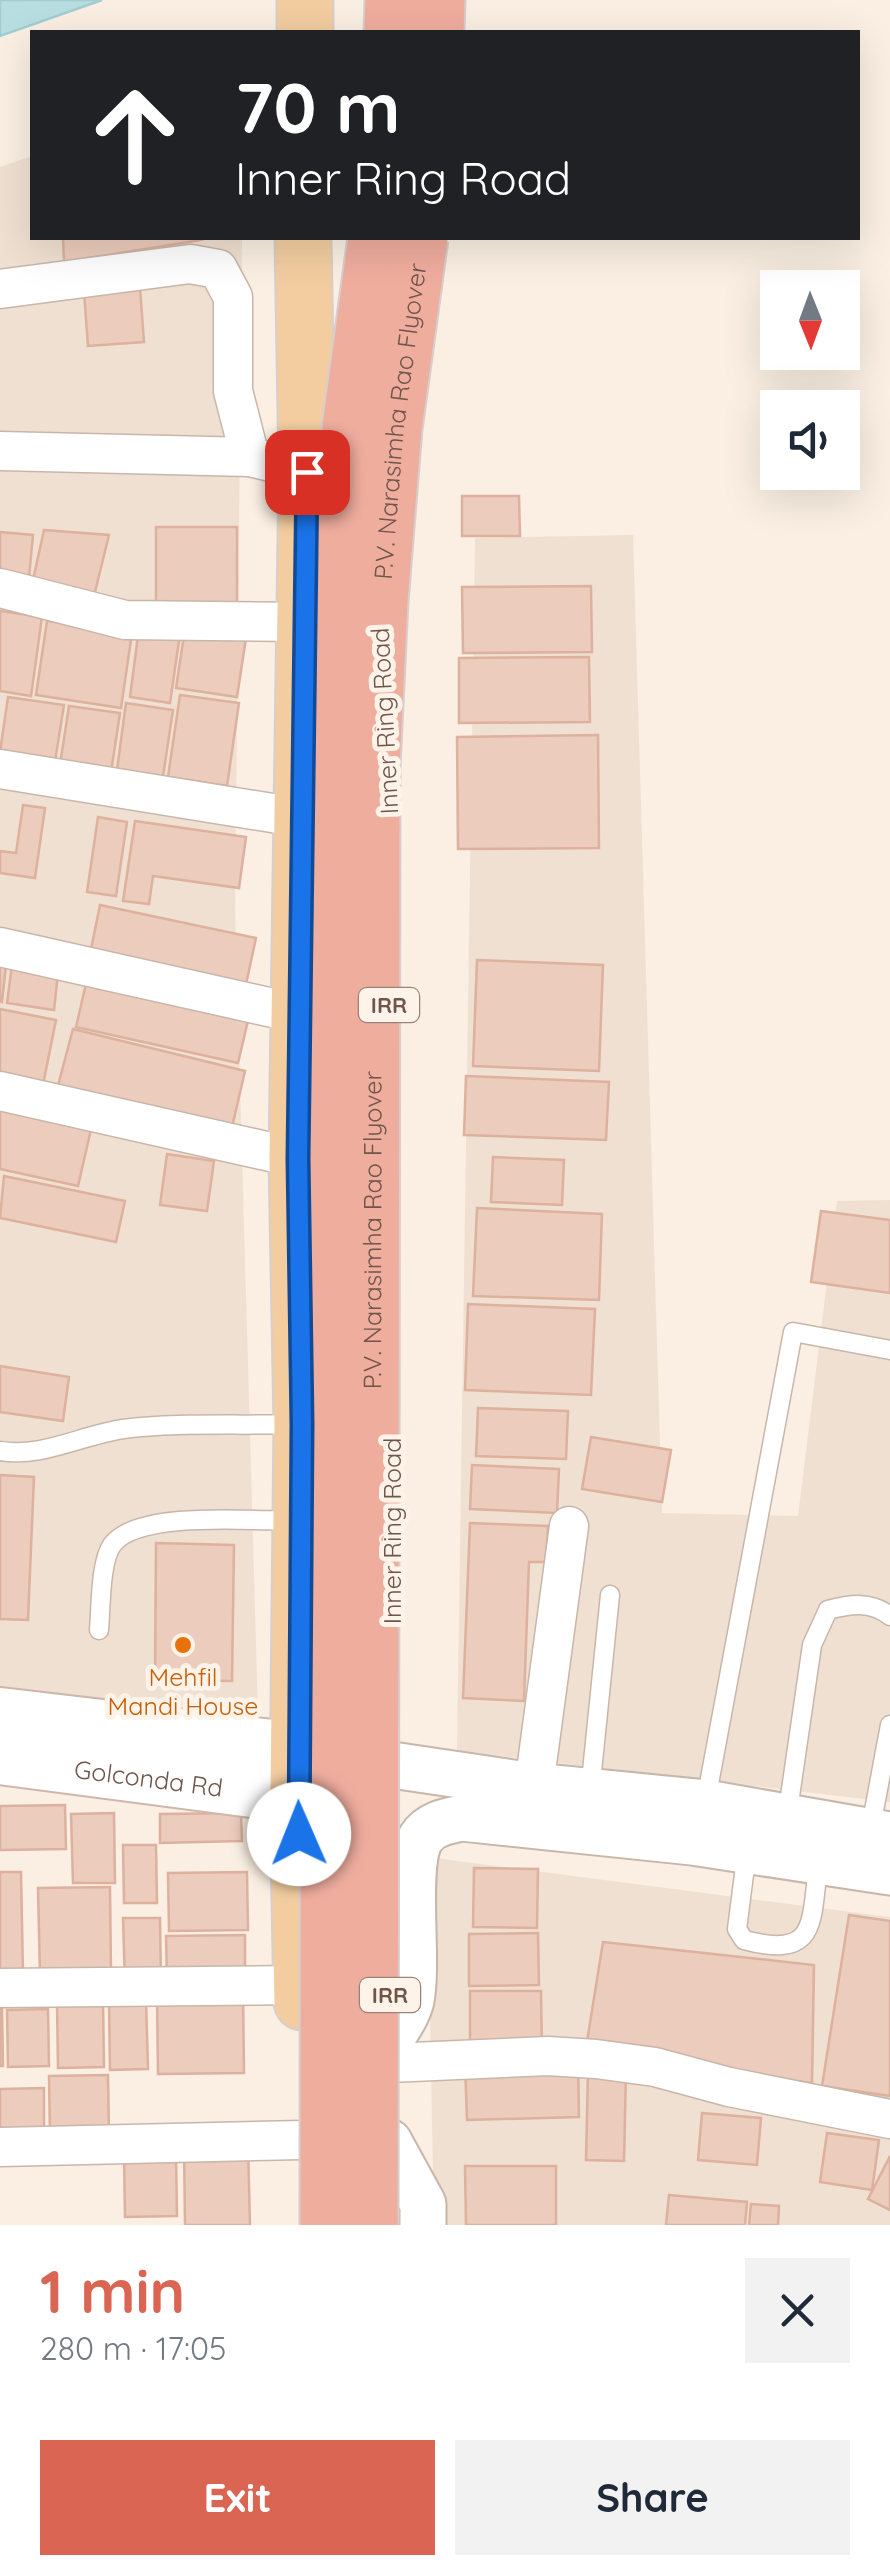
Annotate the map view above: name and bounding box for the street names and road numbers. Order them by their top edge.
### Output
street label: P.V. Narasimha Rao Flyover [366,261,432,581]
street label: Inner Ring Road [364,627,404,815]
road number: IRR [359,988,419,1022]
street label: P.V. Narasimha Rao Flyover [356,1070,387,1389]
street label: Inner Ring Road [376,1438,407,1624]
street label: Golconda Rd [73,1752,225,1803]
road number: IRR [360,1978,420,2012]

